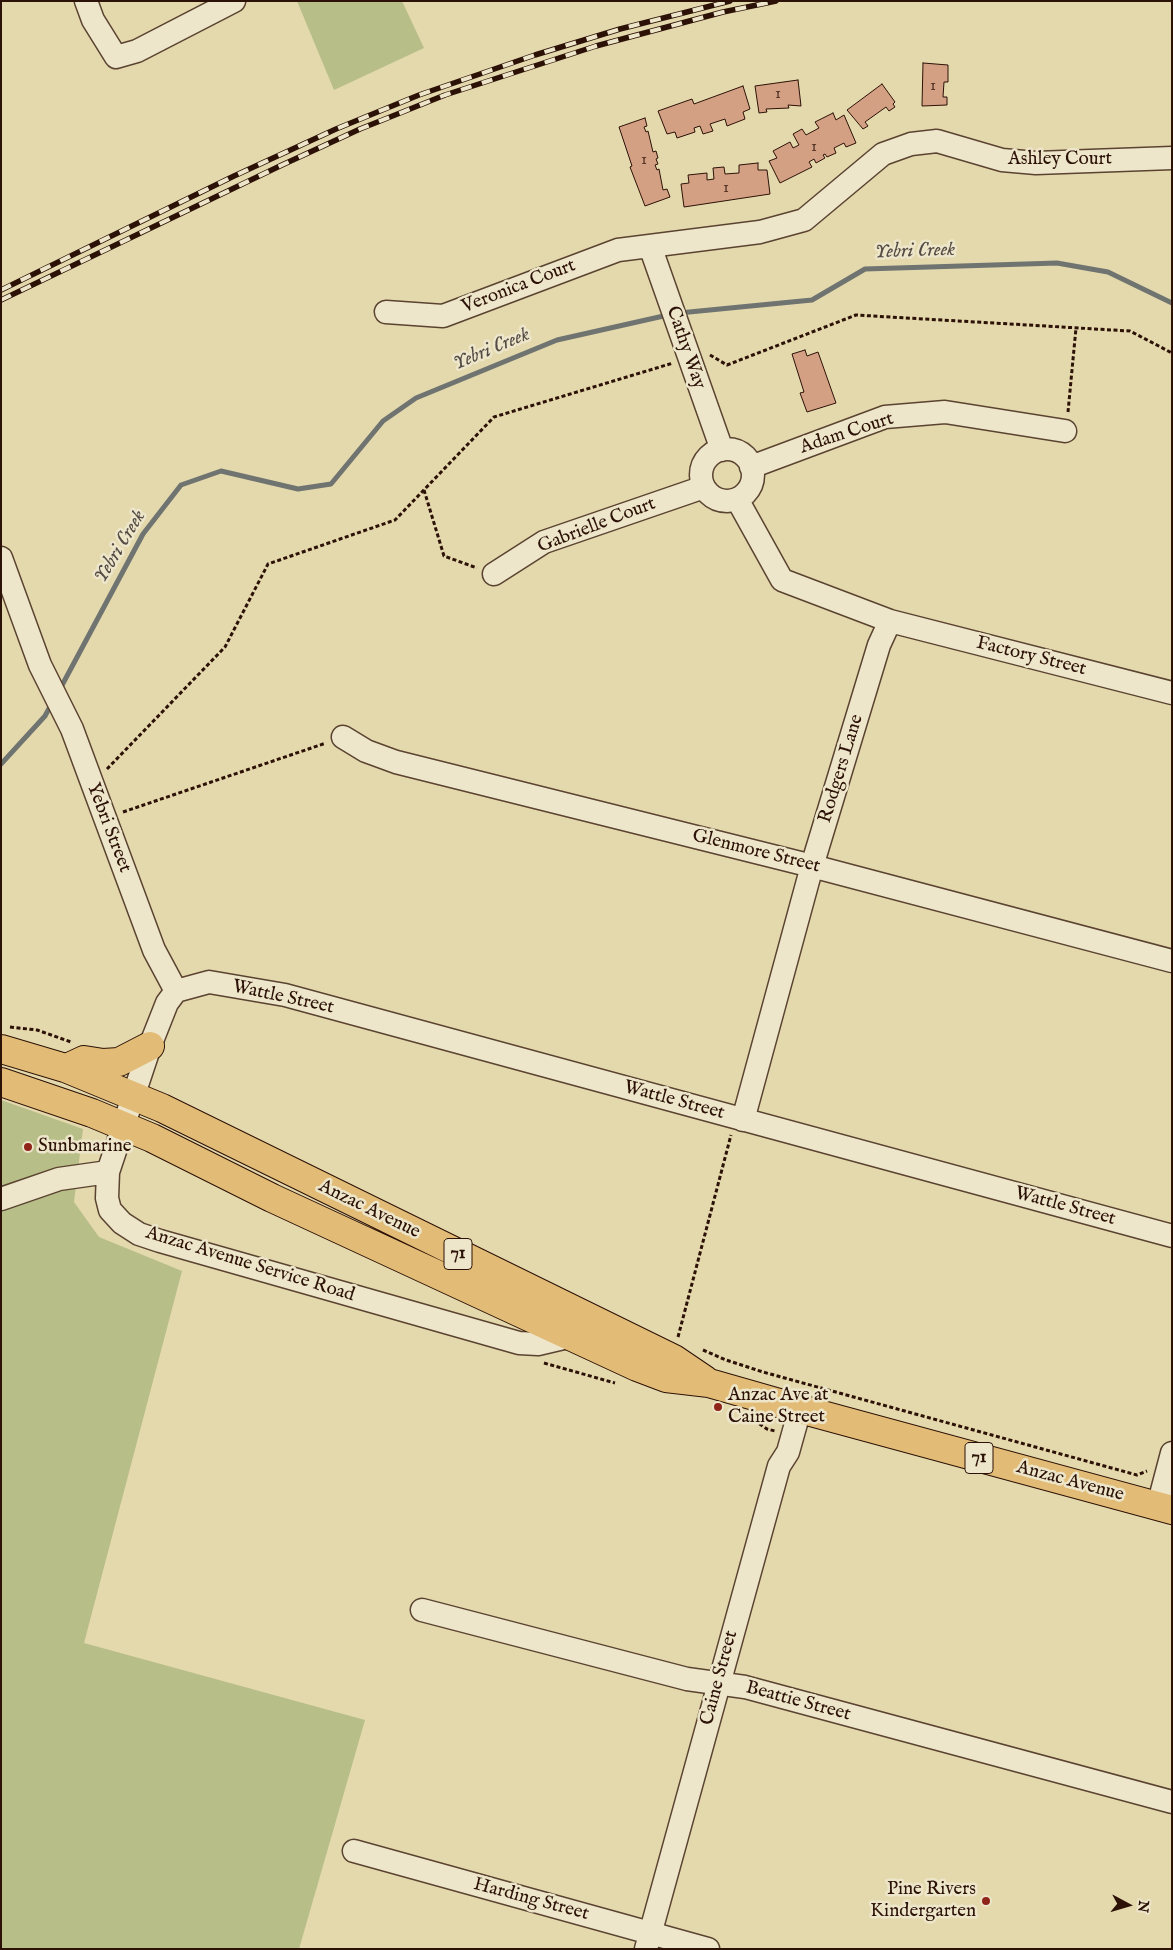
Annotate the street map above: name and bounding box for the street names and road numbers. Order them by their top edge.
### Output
street label: Ashley Court [1008,149,1112,171]
street label: Veronica Court [459,255,579,319]
street label: Cathy Way [660,304,710,392]
street label: Adam Court [797,408,897,460]
street label: Gabrielle Court [535,493,659,559]
street label: Factory Street [974,632,1088,682]
street label: Rodgers Lane [815,712,869,826]
street label: Yebri Street [81,780,135,876]
street label: Glenmore Street [690,825,822,879]
street label: Wattle Street [230,976,336,1020]
street label: Wattle Street [621,1077,727,1125]
street label: Anzac Avenue [314,1176,424,1244]
street label: Wattle Street [1012,1183,1118,1231]
street label: Anzac Avenue Service Road [143,1222,357,1308]
road number: 71 [444,1238,472,1270]
road number: 71 [965,1442,993,1474]
street label: Anzac Avenue [1014,1457,1126,1507]
street label: Caine Street [696,1628,744,1728]
street label: Beattie Street [743,1677,853,1727]
street label: Harding Street [471,1874,591,1926]

